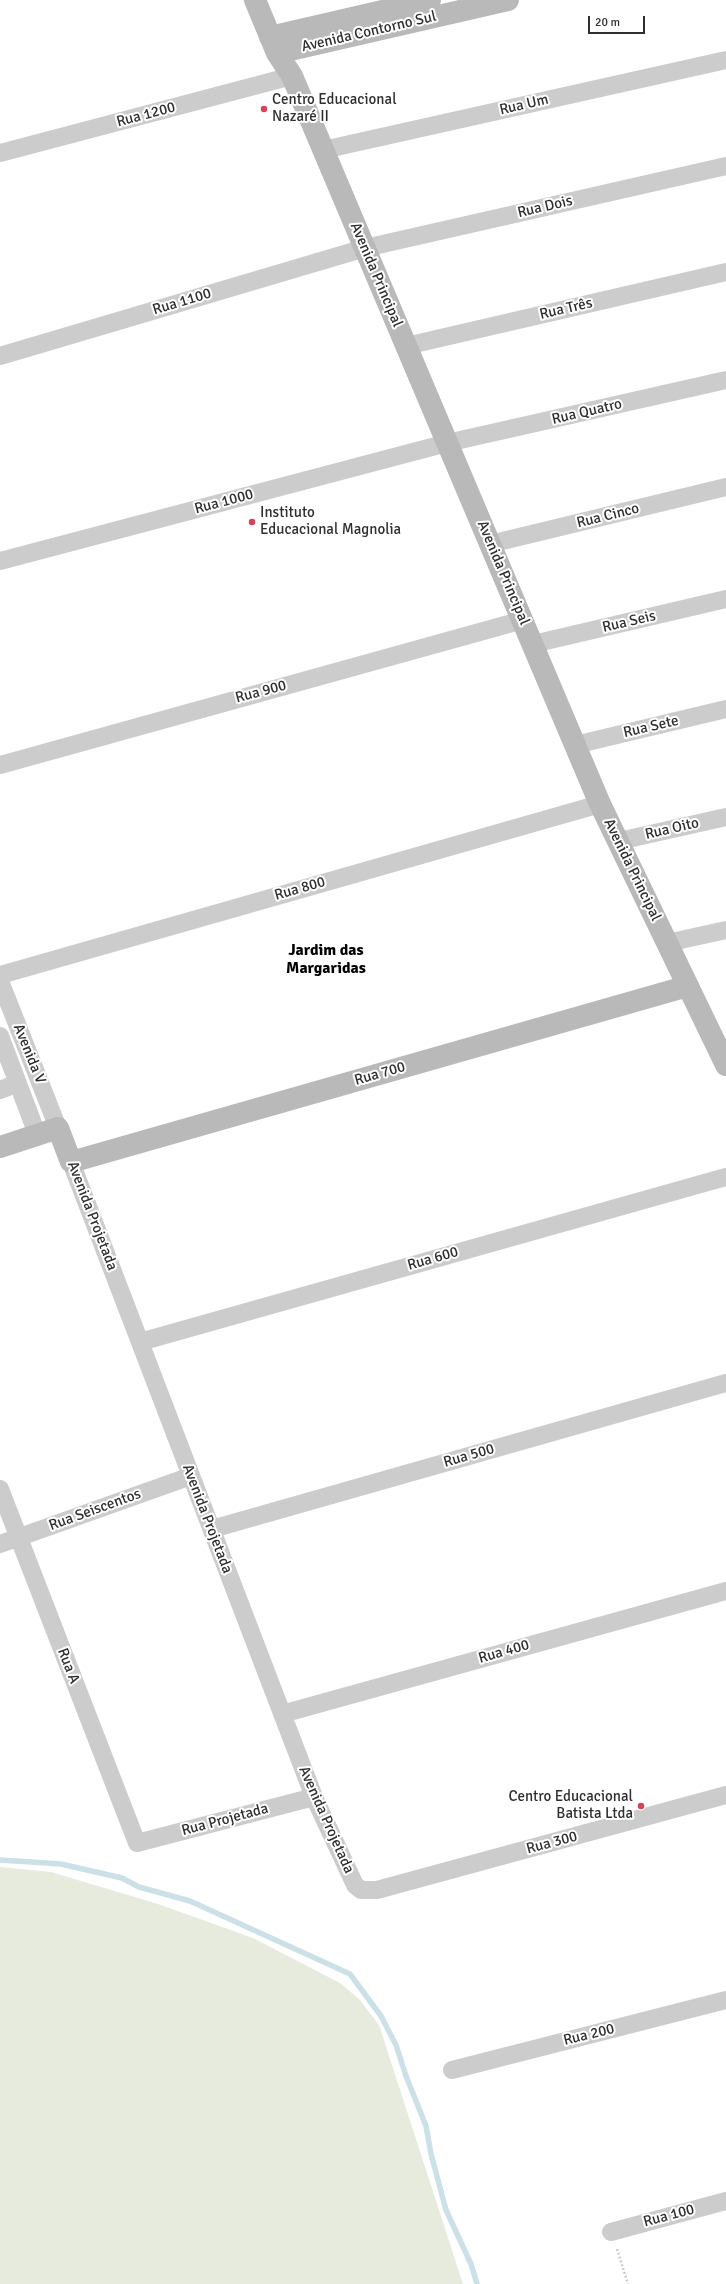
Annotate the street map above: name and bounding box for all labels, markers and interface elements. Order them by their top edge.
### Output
street label: Avenida Contorno Sul [300,8,438,56]
scale bar [590,8,647,34]
text: 20 m [595,15,620,30]
place label: Centro Educacional Nazaré II [272,91,397,126]
street label: Rua Um [498,91,550,119]
street label: Rua 1200 [115,99,177,131]
marker: Centro Educacional Nazaré II [259,104,269,114]
street label: Rua Dois [516,192,574,222]
street label: Avenida Principal [346,220,406,330]
street label: Rua 1100 [151,285,213,319]
street label: Rua Três [538,294,594,324]
street label: Rua Quatro [550,395,624,429]
street label: Rua 1000 [193,486,255,518]
street label: Rua Cinco [575,500,641,532]
place label: Instituto Educacional Magnolia [260,504,401,539]
marker: Instituto Educacional Magnolia [247,517,257,527]
street label: Avenida Principal [473,518,533,628]
street label: Rua Seis [601,607,657,637]
street label: Rua 900 [234,677,288,707]
street label: Rua Sete [622,712,680,742]
street label: Rua Oito [643,814,701,844]
street label: Avenida Principal [599,816,665,924]
street label: Rua 800 [272,873,328,905]
district label: Jardim das Margaridas [286,941,366,979]
street label: Avenida V [9,1022,49,1086]
street label: Rua 700 [352,1058,408,1090]
street label: Avenida Projetada [63,1159,121,1273]
street label: Rua 600 [405,1243,461,1275]
street label: Rua 500 [441,1440,497,1472]
street label: Avenida Projetada [178,1462,236,1576]
street label: Rua Seiscentos [47,1485,143,1535]
street label: Rua 400 [476,1636,532,1668]
street label: Rua A [53,1646,83,1686]
street label: Avenida Projetada [294,1764,358,1876]
place label: Centro Educacional Batista Ltda [508,1788,633,1823]
street label: Rua Projetada [180,1800,270,1840]
marker: Centro Educacional Batista Ltda [636,1801,646,1811]
street label: Rua 300 [525,1828,579,1858]
street label: Rua 200 [562,2020,616,2050]
street label: Rua 100 [642,2201,696,2231]

